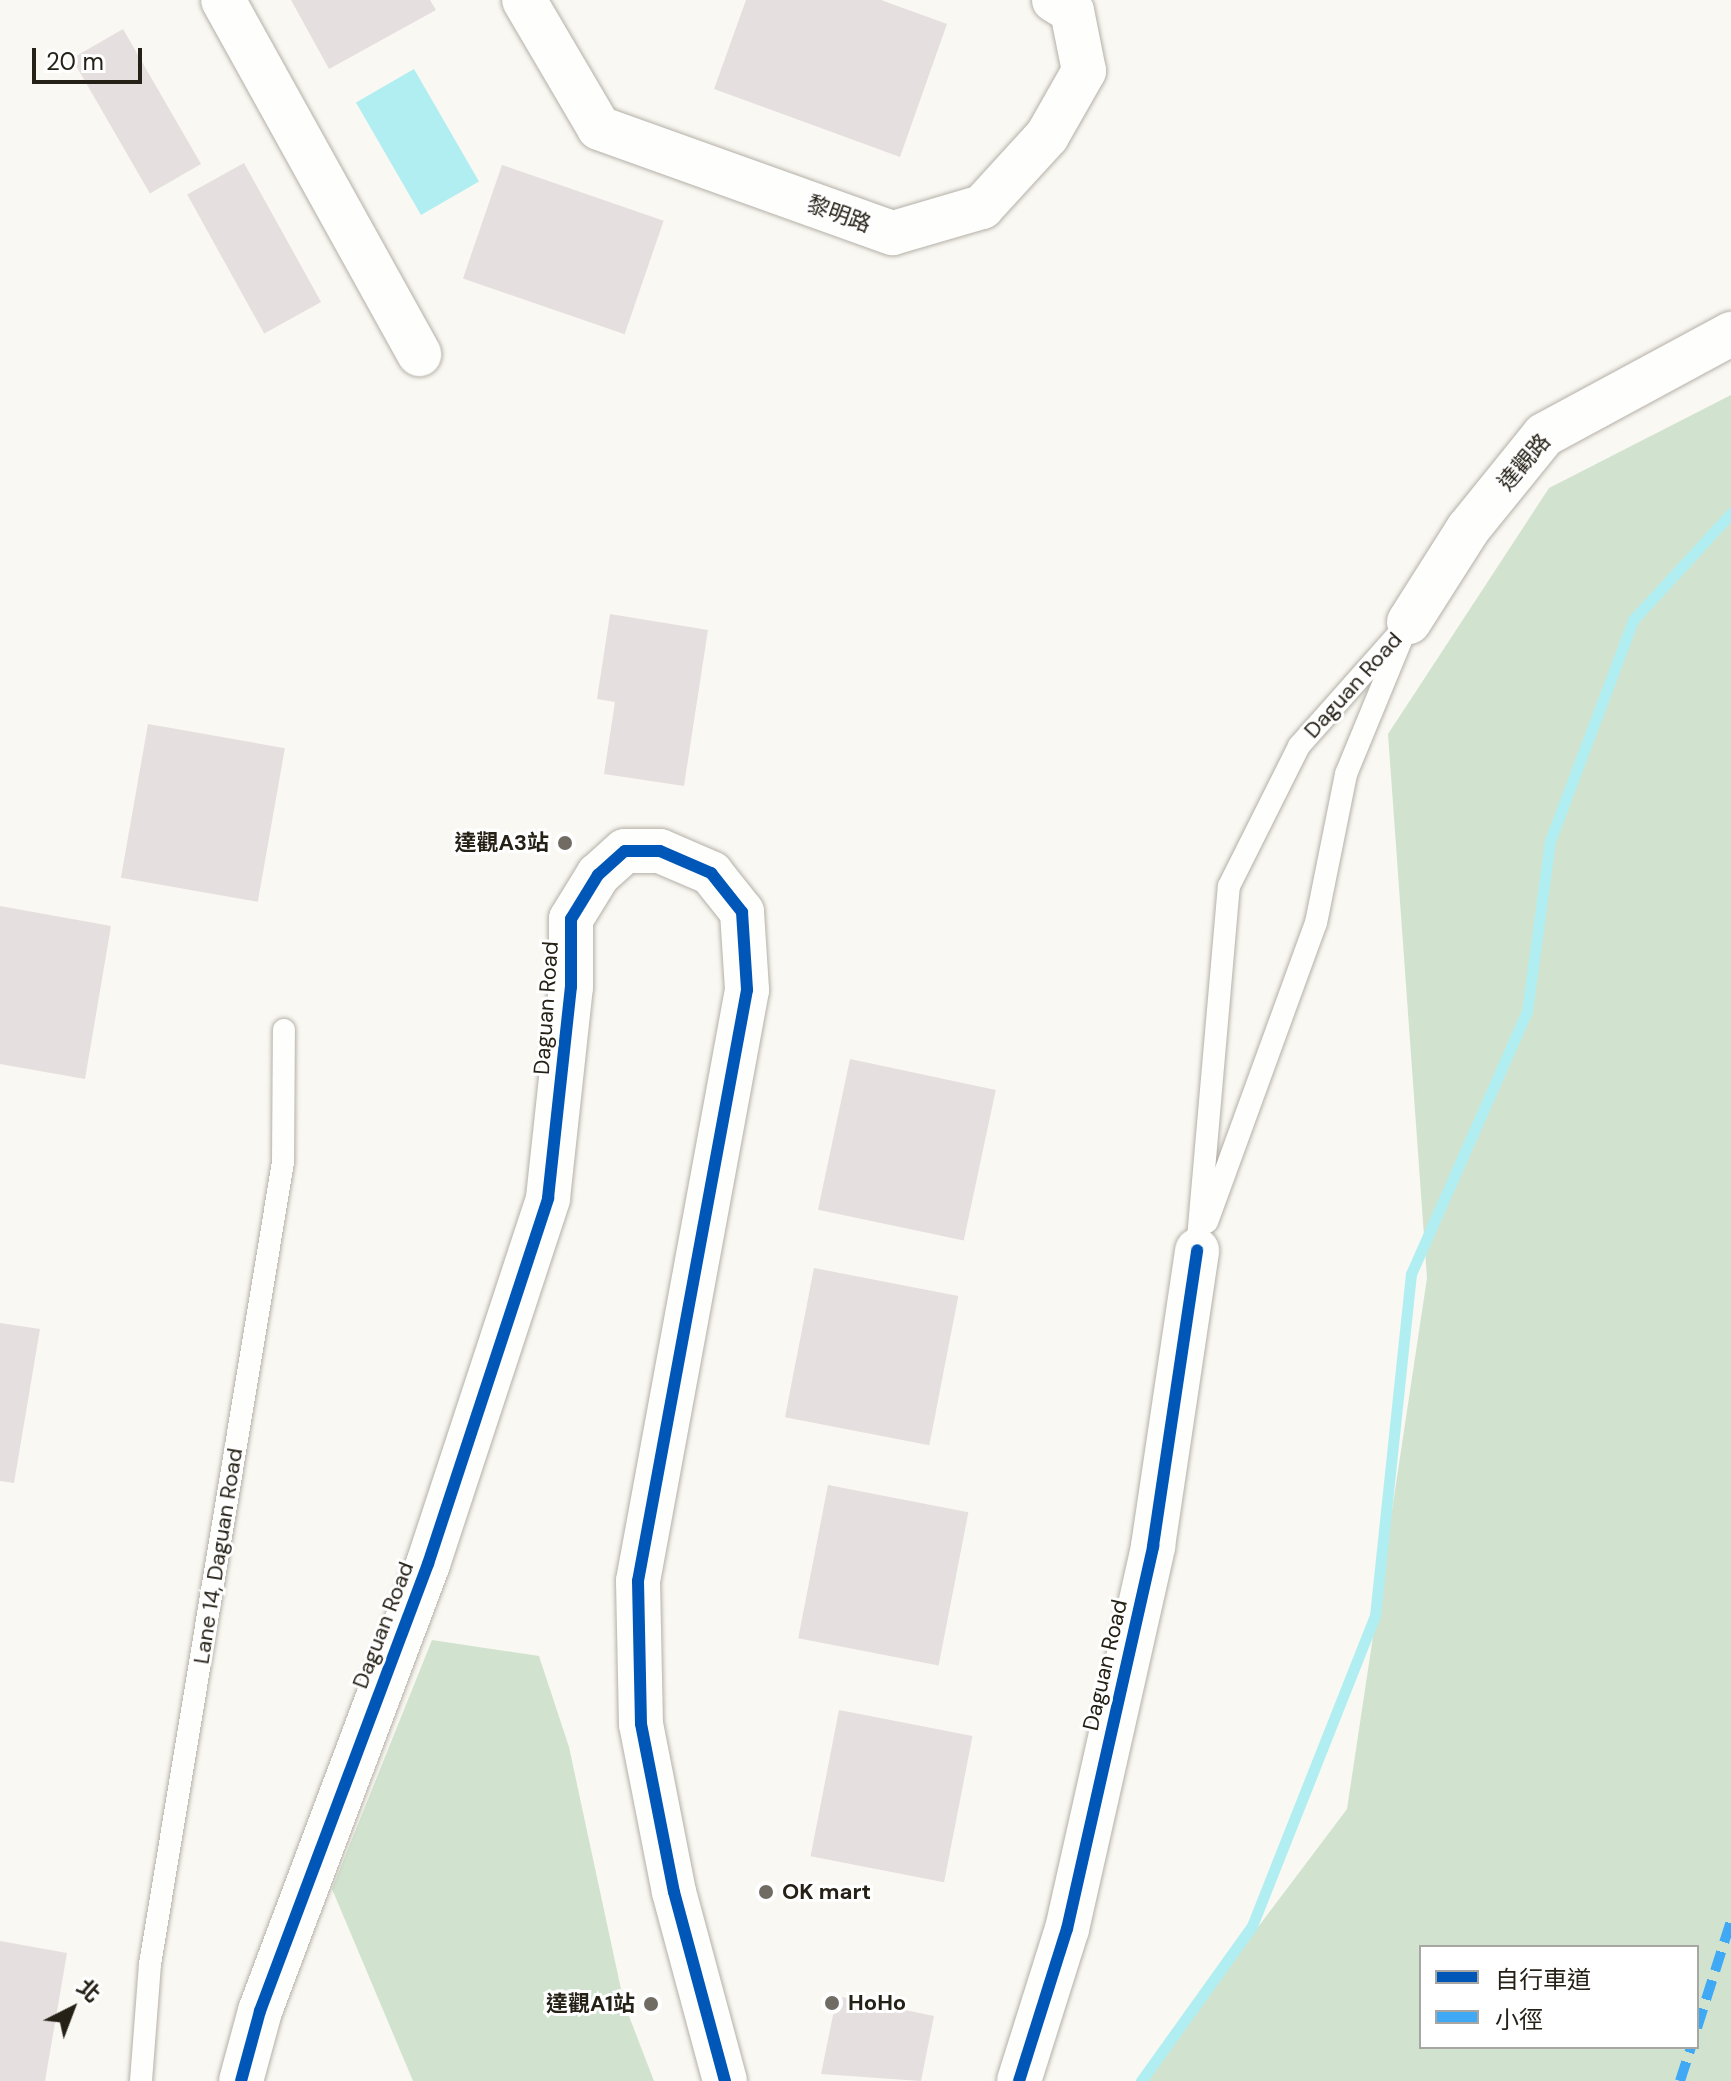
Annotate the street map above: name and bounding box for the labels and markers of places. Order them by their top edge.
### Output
place label: 達觀A3站 [455,830,549,856]
marker: 達觀A3站 [556,834,574,852]
place label: OK mart [782,1879,871,1905]
marker: OK mart [757,1883,775,1901]
place label: HoHo [848,1990,906,2016]
place label: 達觀A1站 [546,1991,635,2017]
marker: HoHo [823,1994,841,2012]
marker: 達觀A1站 [642,1995,660,2013]

